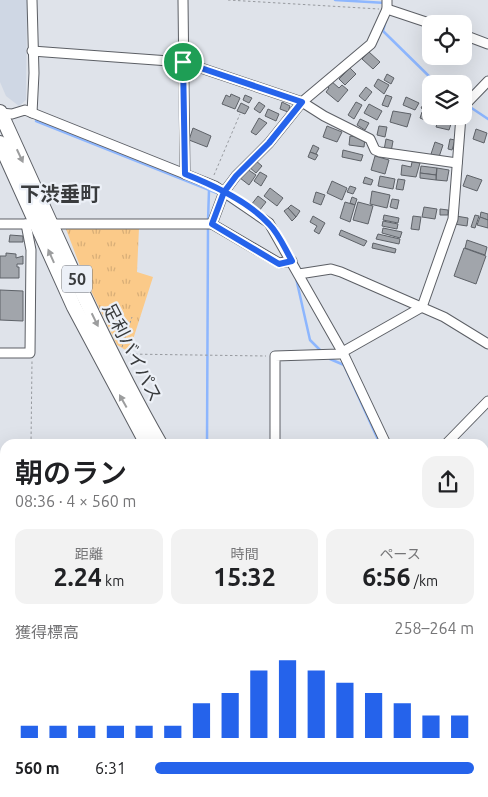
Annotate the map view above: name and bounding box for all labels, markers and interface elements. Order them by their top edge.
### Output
map controls [422,15,472,125]
button: locate [422,15,472,65]
pin [162,41,204,83]
icon: arrive [169,48,197,76]
button: layers [422,75,472,125]
one-way arrow [17,149,25,163]
district label: 下渋垂町 [20,182,100,205]
one-way arrow [46,249,54,263]
road number: 50 [62,266,92,292]
street label: 足利バイパス [100,300,166,404]
one-way arrow [91,313,99,327]
one-way arrow [119,394,127,409]
button: share [422,456,474,508]
text: 朝のラン [15,457,127,488]
text: 08:36 · 4 × 560 m [15,492,136,510]
text: 距離 [75,546,103,562]
text: 時間 [230,546,258,562]
text: ペース [380,546,421,562]
text: 2.24 [53,563,102,591]
text: 15:32 [213,563,276,591]
text: 6:56 [362,563,411,591]
text: km [102,573,124,589]
text: /km [411,573,438,589]
text: 258–264 m [394,619,474,637]
text: 獲得標高 [15,623,79,641]
text: 560 m [15,759,60,777]
text: 6:31 [95,759,126,777]

